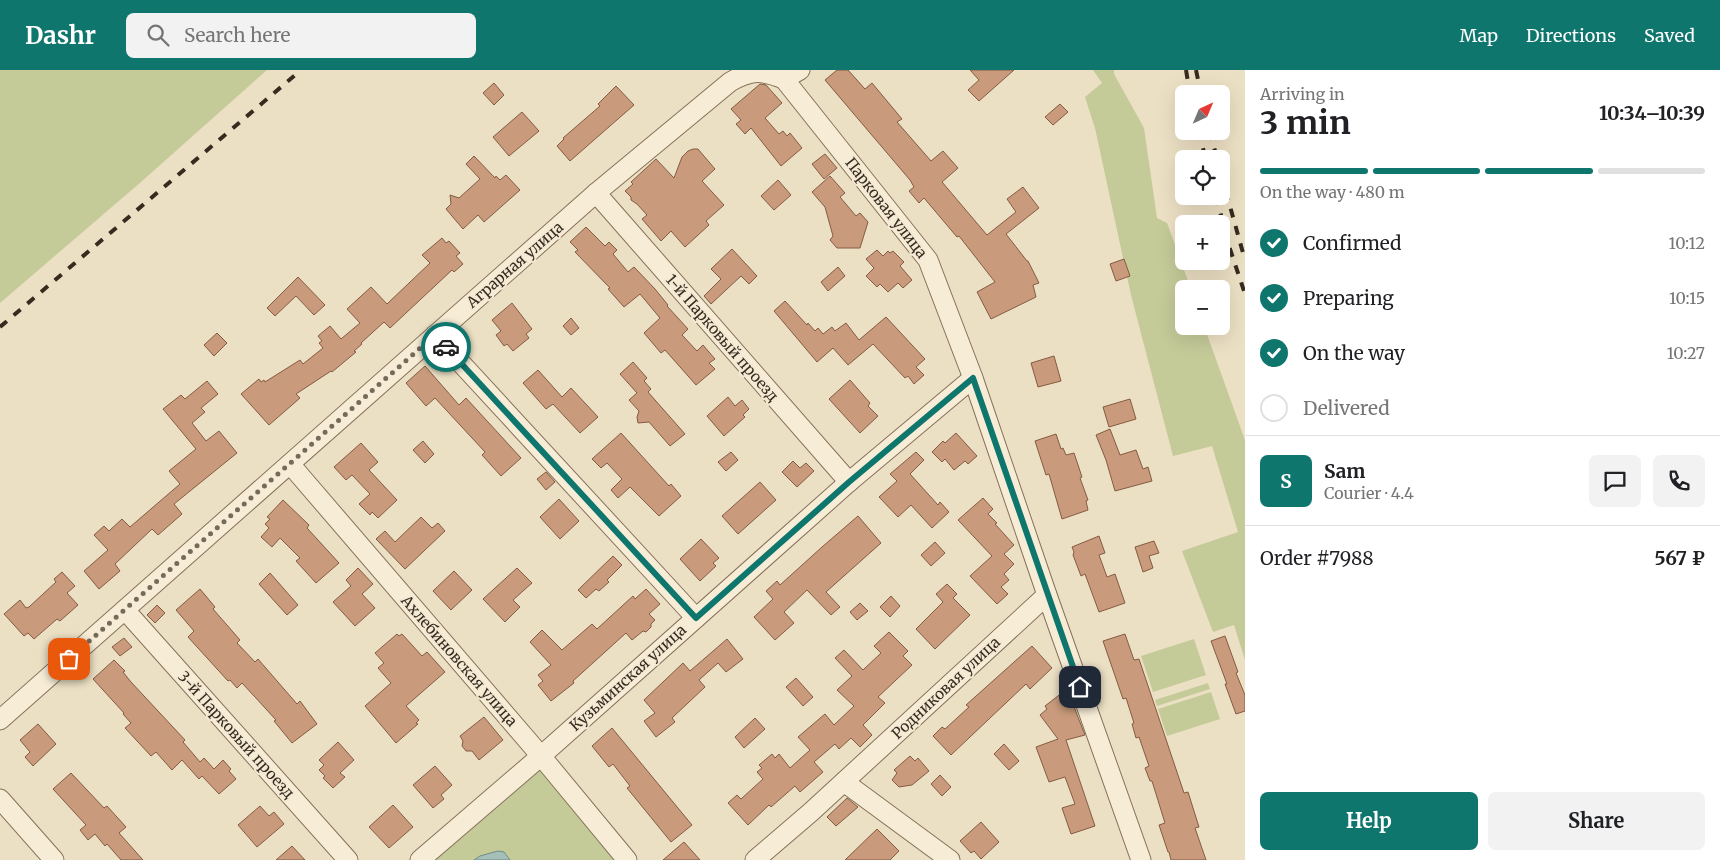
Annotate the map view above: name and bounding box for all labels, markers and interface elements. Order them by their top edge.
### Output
search box [126,13,476,58]
text: Dashr [25,20,96,51]
icon: search [144,21,172,49]
text: Search here [184,23,290,47]
text: Map [1460,24,1498,47]
text: Directions [1526,24,1616,47]
text: Saved [1644,24,1695,47]
text: Arriving in [1260,84,1345,104]
north arrow [1175,85,1230,140]
map controls [1175,85,1230,335]
text: 10:34–10:39 [1599,101,1705,125]
text: 3 min [1260,103,1351,143]
button: locate [1175,150,1230,205]
street label: Парковая улица [841,154,932,262]
text: On the way · 480 m [1260,182,1405,202]
button: + [1175,215,1230,270]
street label: Аграрная улица [462,218,567,312]
icon: check [1260,229,1288,257]
text: Confirmed [1303,231,1401,255]
text: 10:12 [1669,233,1705,253]
street label: 1-й Парковый проезд [662,270,783,405]
button: − [1175,280,1230,335]
icon: check [1260,284,1288,312]
text: Preparing [1303,286,1394,310]
text: 10:15 [1669,288,1705,308]
courier [421,322,471,372]
icon: car [432,333,460,361]
icon: check [1260,339,1288,367]
text: On the way [1303,341,1405,365]
text: 10:27 [1667,343,1705,363]
text: Delivered [1303,396,1390,420]
button: chat [1589,455,1641,507]
button: phone [1653,455,1705,507]
text: Sam [1324,459,1365,483]
text: S [1280,469,1292,493]
text: Courier · 4.4 [1324,483,1414,503]
text: Order #7988 [1260,546,1374,570]
text: 567 ₽ [1654,546,1705,570]
street label: Ахлебиновская улица [397,590,522,730]
street label: Кузьминская улица [565,620,690,735]
street label: Родниковая улица [887,632,1004,743]
pin [48,638,90,680]
icon: bag [55,645,83,673]
pin [1059,666,1101,708]
street label: 3-й Парковый проезд [174,667,299,802]
icon: home [1066,673,1094,701]
button: Help [1260,792,1478,850]
button: Share [1488,792,1705,850]

